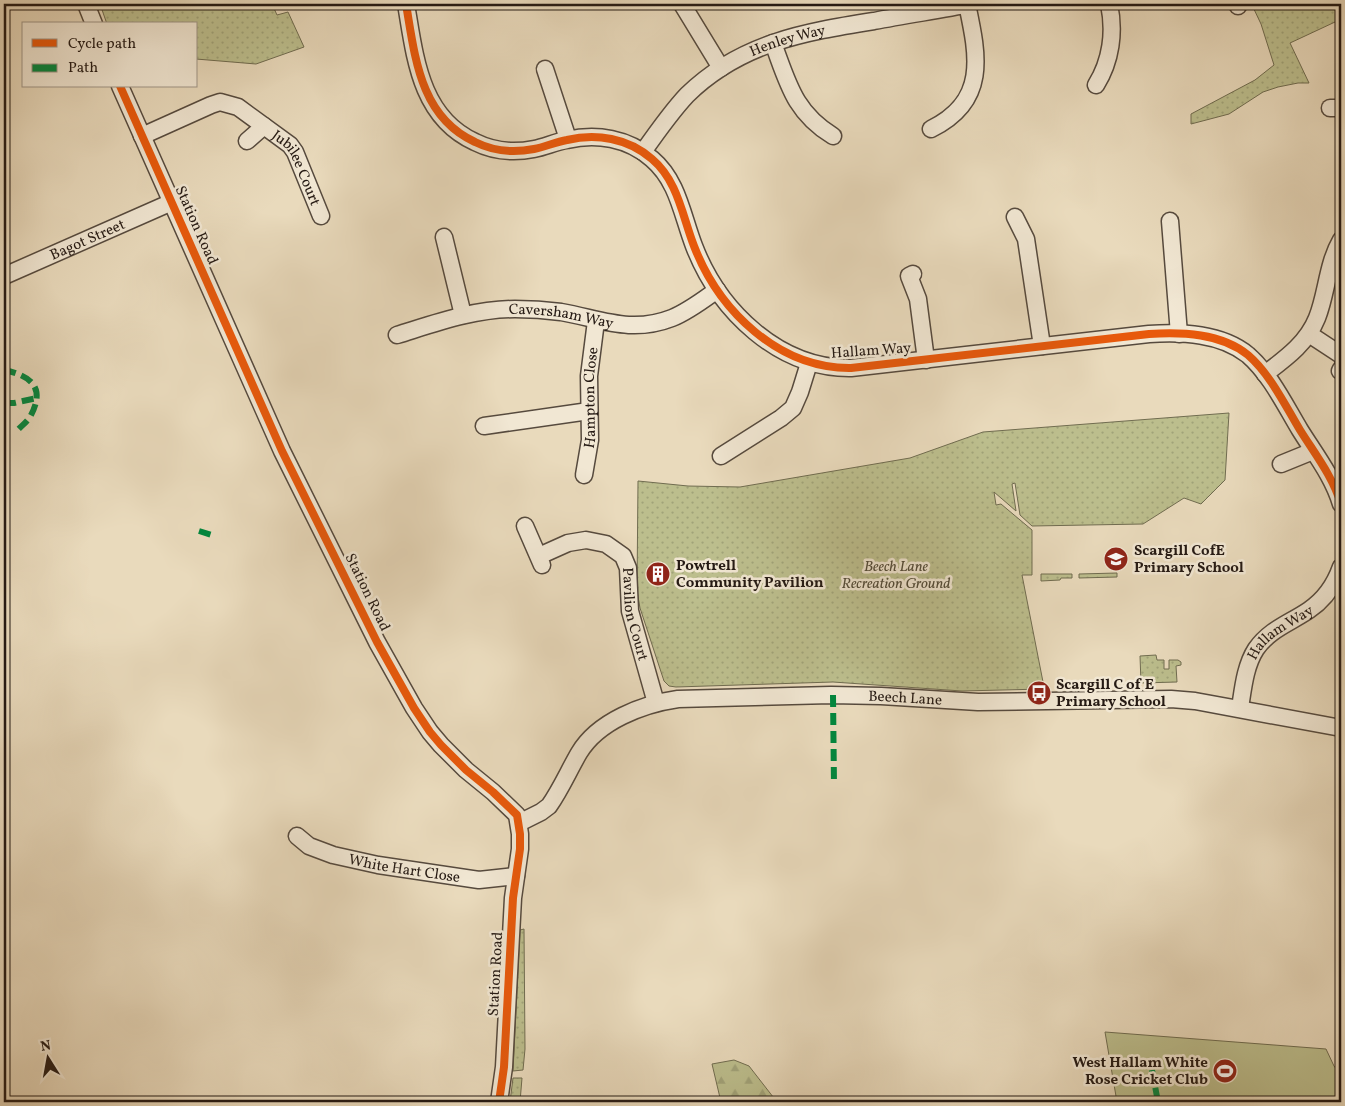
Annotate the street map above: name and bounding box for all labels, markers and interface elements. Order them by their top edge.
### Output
street label: Henley Way [747,21,827,63]
legend [22,22,198,88]
text: Cycle path [68,34,136,55]
text: Path [68,58,98,79]
street label: Jubilee Court [267,126,325,209]
street label: Station Road [169,183,222,268]
street label: Bagot Street [47,215,129,266]
street label: Caversham Way [509,300,615,335]
street label: Hallam Way [830,338,912,365]
street label: Hampton Close [580,346,605,450]
place label: Scargill CofE Primary School [1134,541,1244,579]
school or university icon: Scargill CofE Primary School [1103,546,1129,572]
street label: Station Road [339,550,395,635]
place label: Powtrell Community Pavilion [676,556,824,594]
park label: Beech Lane Recreation Ground [842,557,950,595]
building icon: Powtrell Community Pavilion [645,561,671,587]
street label: Pavilion Court [616,567,653,664]
street label: Hallam Way [1243,601,1318,664]
place label: Scargill C of E Primary School [1056,675,1166,713]
bus stop icon: Scargill C of E Primary School [1026,680,1052,706]
street label: Beech Lane [868,687,943,712]
street label: White Hart Close [346,850,461,889]
street label: Station Road [484,931,509,1017]
north arrow [22,1034,72,1084]
text: N [39,1036,53,1057]
place label: West Hallam White Rose Cricket Club [1072,1053,1208,1091]
sports icon: West Hallam White Rose Cricket Club [1212,1058,1238,1084]

